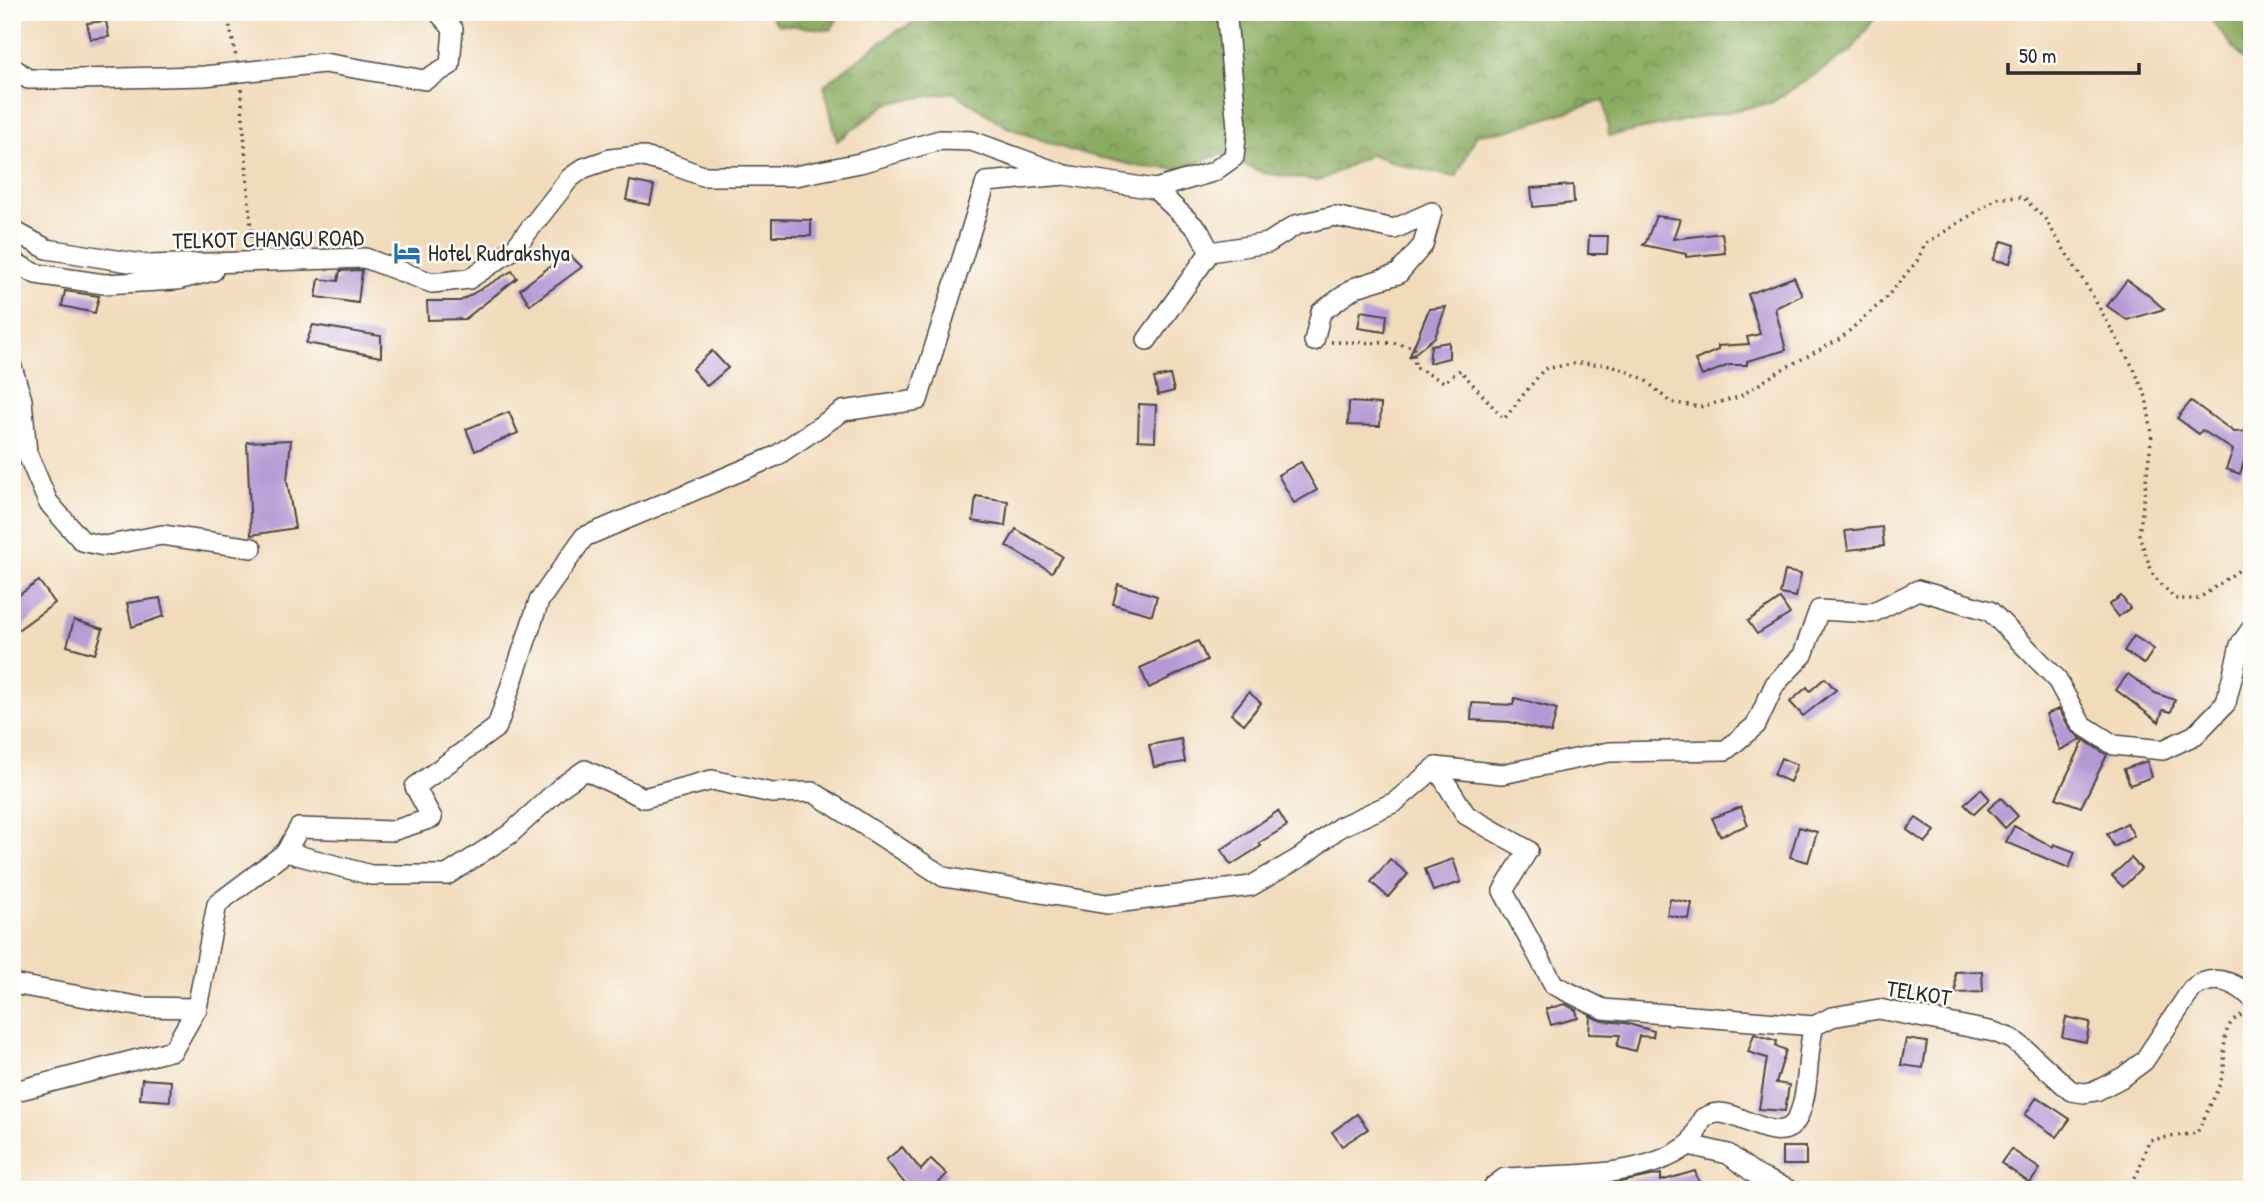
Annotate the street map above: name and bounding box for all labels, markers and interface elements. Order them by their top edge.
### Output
scale bar [2008,32,2140,76]
text: 50 m [2019,41,2056,70]
street label: TELKOT CHANGU ROAD [172,221,364,256]
place label: Hotel Rudrakshya [428,237,570,268]
hotel icon: Hotel Rudrakshya [392,238,422,268]
street label: TELKOT [1885,972,1954,1013]

